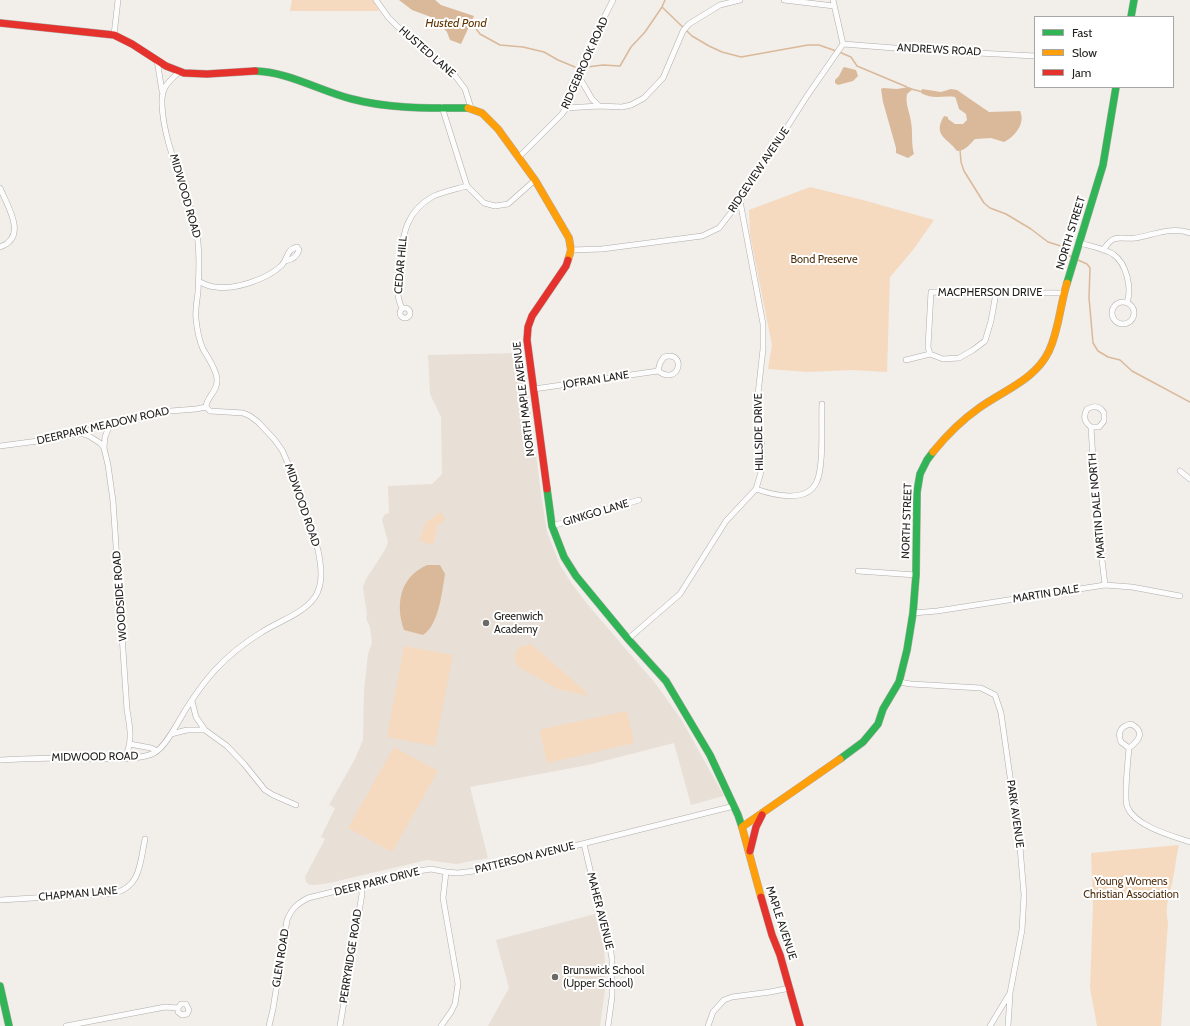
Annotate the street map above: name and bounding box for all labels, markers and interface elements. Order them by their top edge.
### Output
street label: RIDGEBROOK ROAD [559,15,611,111]
water label: Husted Pond [425,16,487,30]
legend [1034,16,1174,88]
street label: HUSTED LANE [396,24,458,80]
text: Fast [1072,25,1092,40]
street label: ANDREWS ROAD [897,41,981,59]
text: Slow [1072,45,1097,60]
text: Jam [1072,65,1091,80]
street label: RIDGEVIEW AVENUE [725,125,793,215]
street label: MIDWOOD ROAD [167,152,203,240]
street label: NORTH STREET [1054,195,1088,271]
street label: CEDAR HILL [392,235,410,295]
park label: Bond Preserve [790,253,858,267]
street label: MACPHERSON DRIVE [938,286,1042,300]
street label: NORTH MAPLE AVENUE [510,341,538,457]
street label: JOFRAN LANE [562,368,630,392]
street label: HILLSIDE DRIVE [752,393,766,471]
street label: DEERPARK MEADOW ROAD [35,404,171,448]
street label: MARTIN DALE NORTH [1086,453,1108,559]
street label: MIDWOOD ROAD [282,462,322,548]
street label: NORTH STREET [899,483,915,559]
street label: GINKGO LANE [561,497,631,529]
street label: WOODSIDE ROAD [110,550,130,642]
street label: MARTIN DALE [1012,582,1080,606]
place label: Greenwich Academy [494,610,543,636]
marker: Greenwich Academy [481,618,491,628]
street label: MIDWOOD ROAD [51,750,139,764]
street label: PARK AVENUE [1004,779,1026,849]
street label: PATTERSON AVENUE [474,839,576,877]
street label: DEER PARK DRIVE [333,865,421,899]
street label: MAHER AVENUE [584,871,616,951]
park label: Young Womens Christian Association [1083,875,1179,901]
street label: CHAPMAN LANE [38,884,118,904]
street label: MAPLE AVENUE [763,884,799,962]
street label: PERRYRIDGE ROAD [337,908,365,1004]
street label: GLEN ROAD [270,928,292,988]
place label: Brunswick School (Upper School) [563,964,644,990]
marker: Brunswick School (Upper School) [550,972,560,982]

